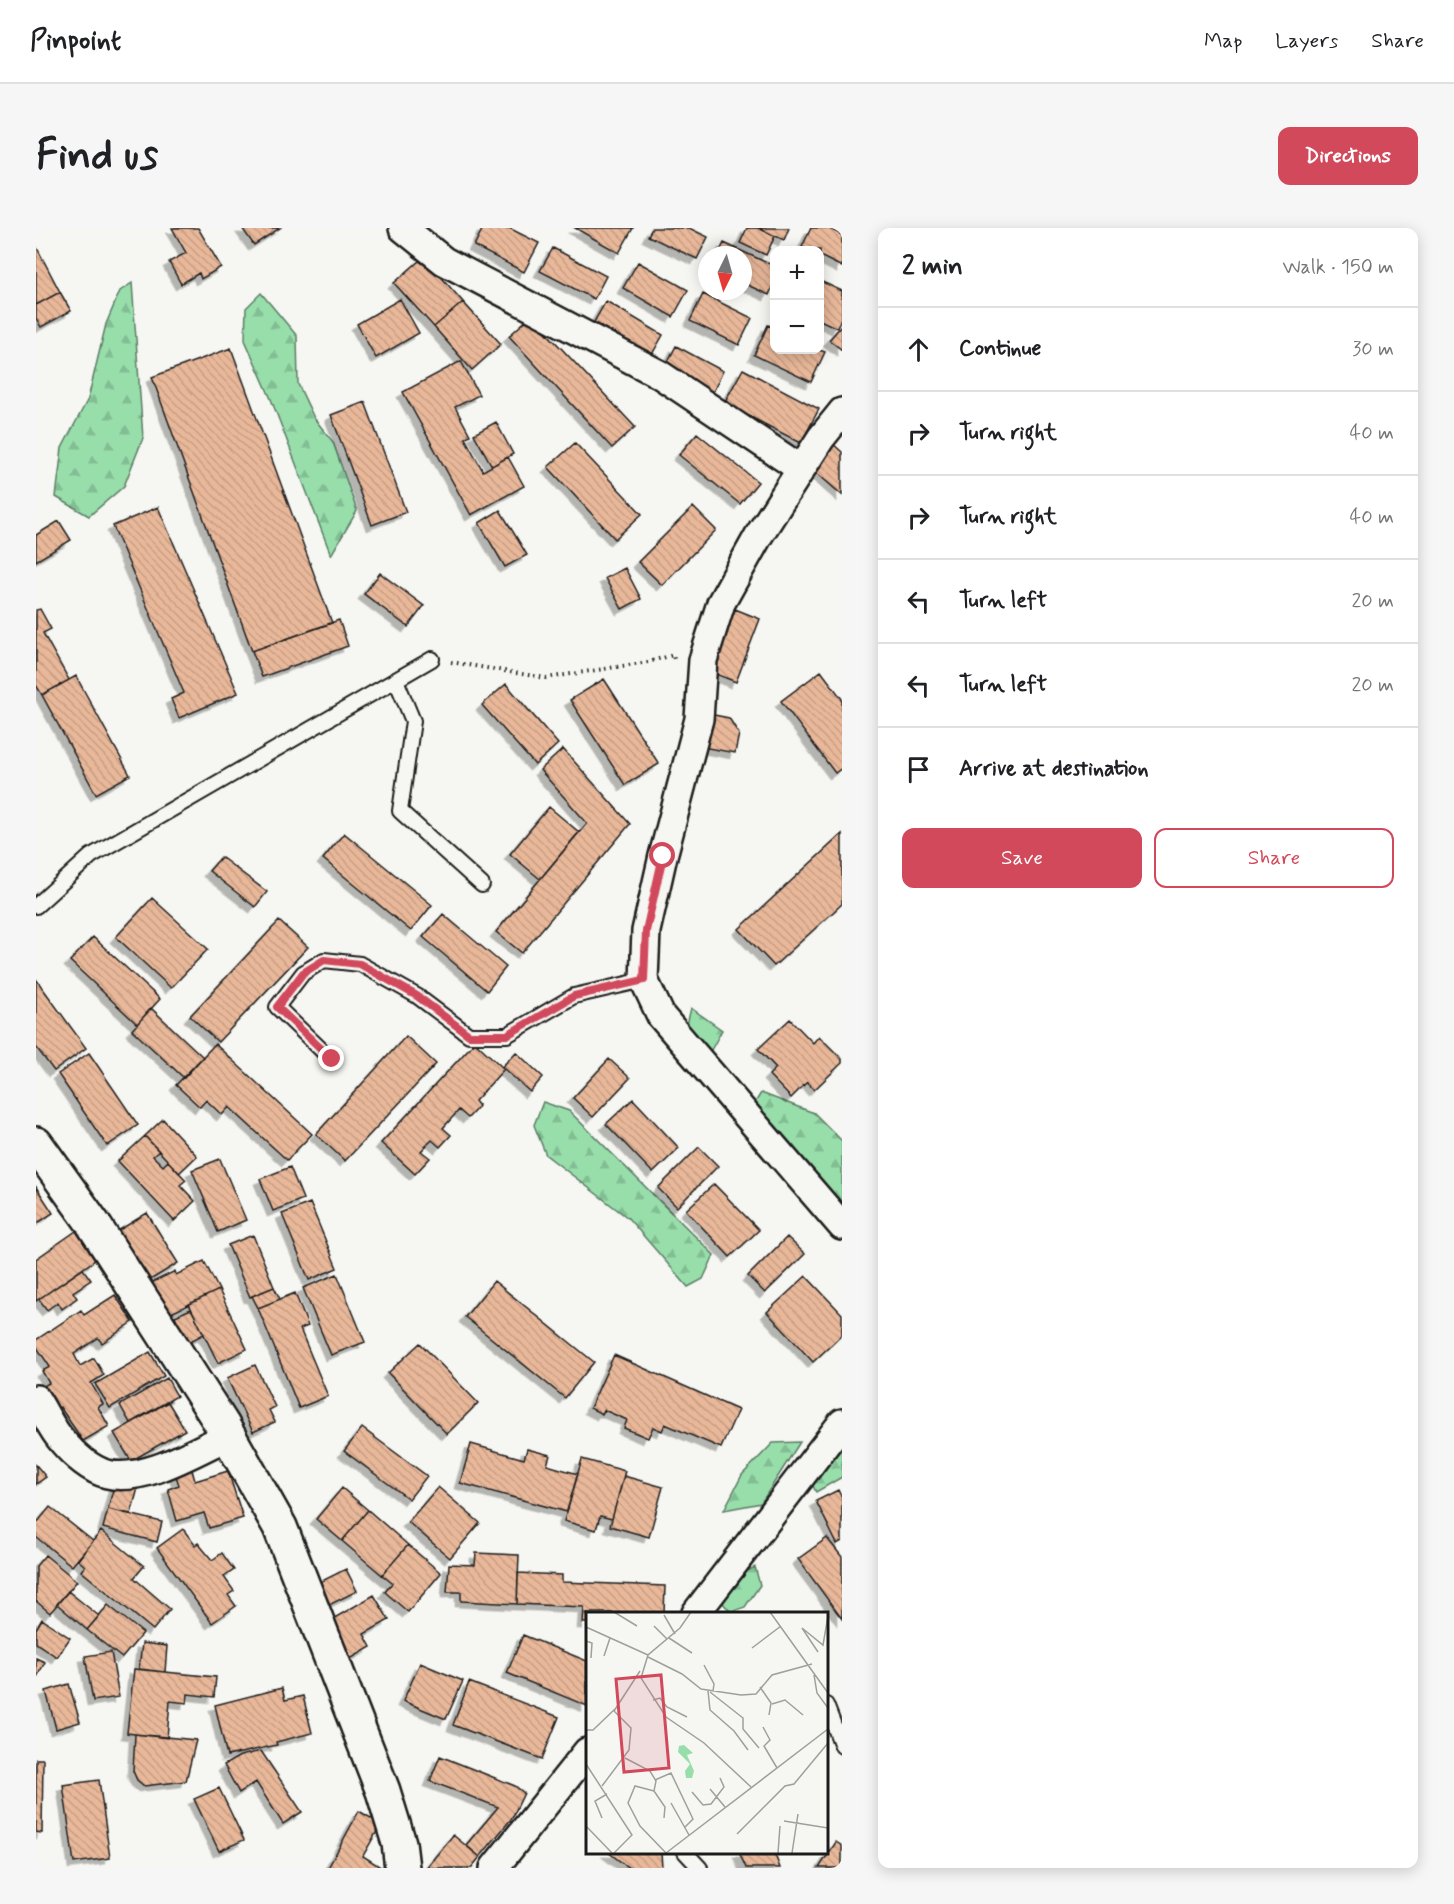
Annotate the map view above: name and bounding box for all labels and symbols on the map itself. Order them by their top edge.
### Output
north arrow [698,246,752,300]
route start [649,842,675,868]
route end [318,1045,344,1071]
inset map [586,1612,827,1853]

